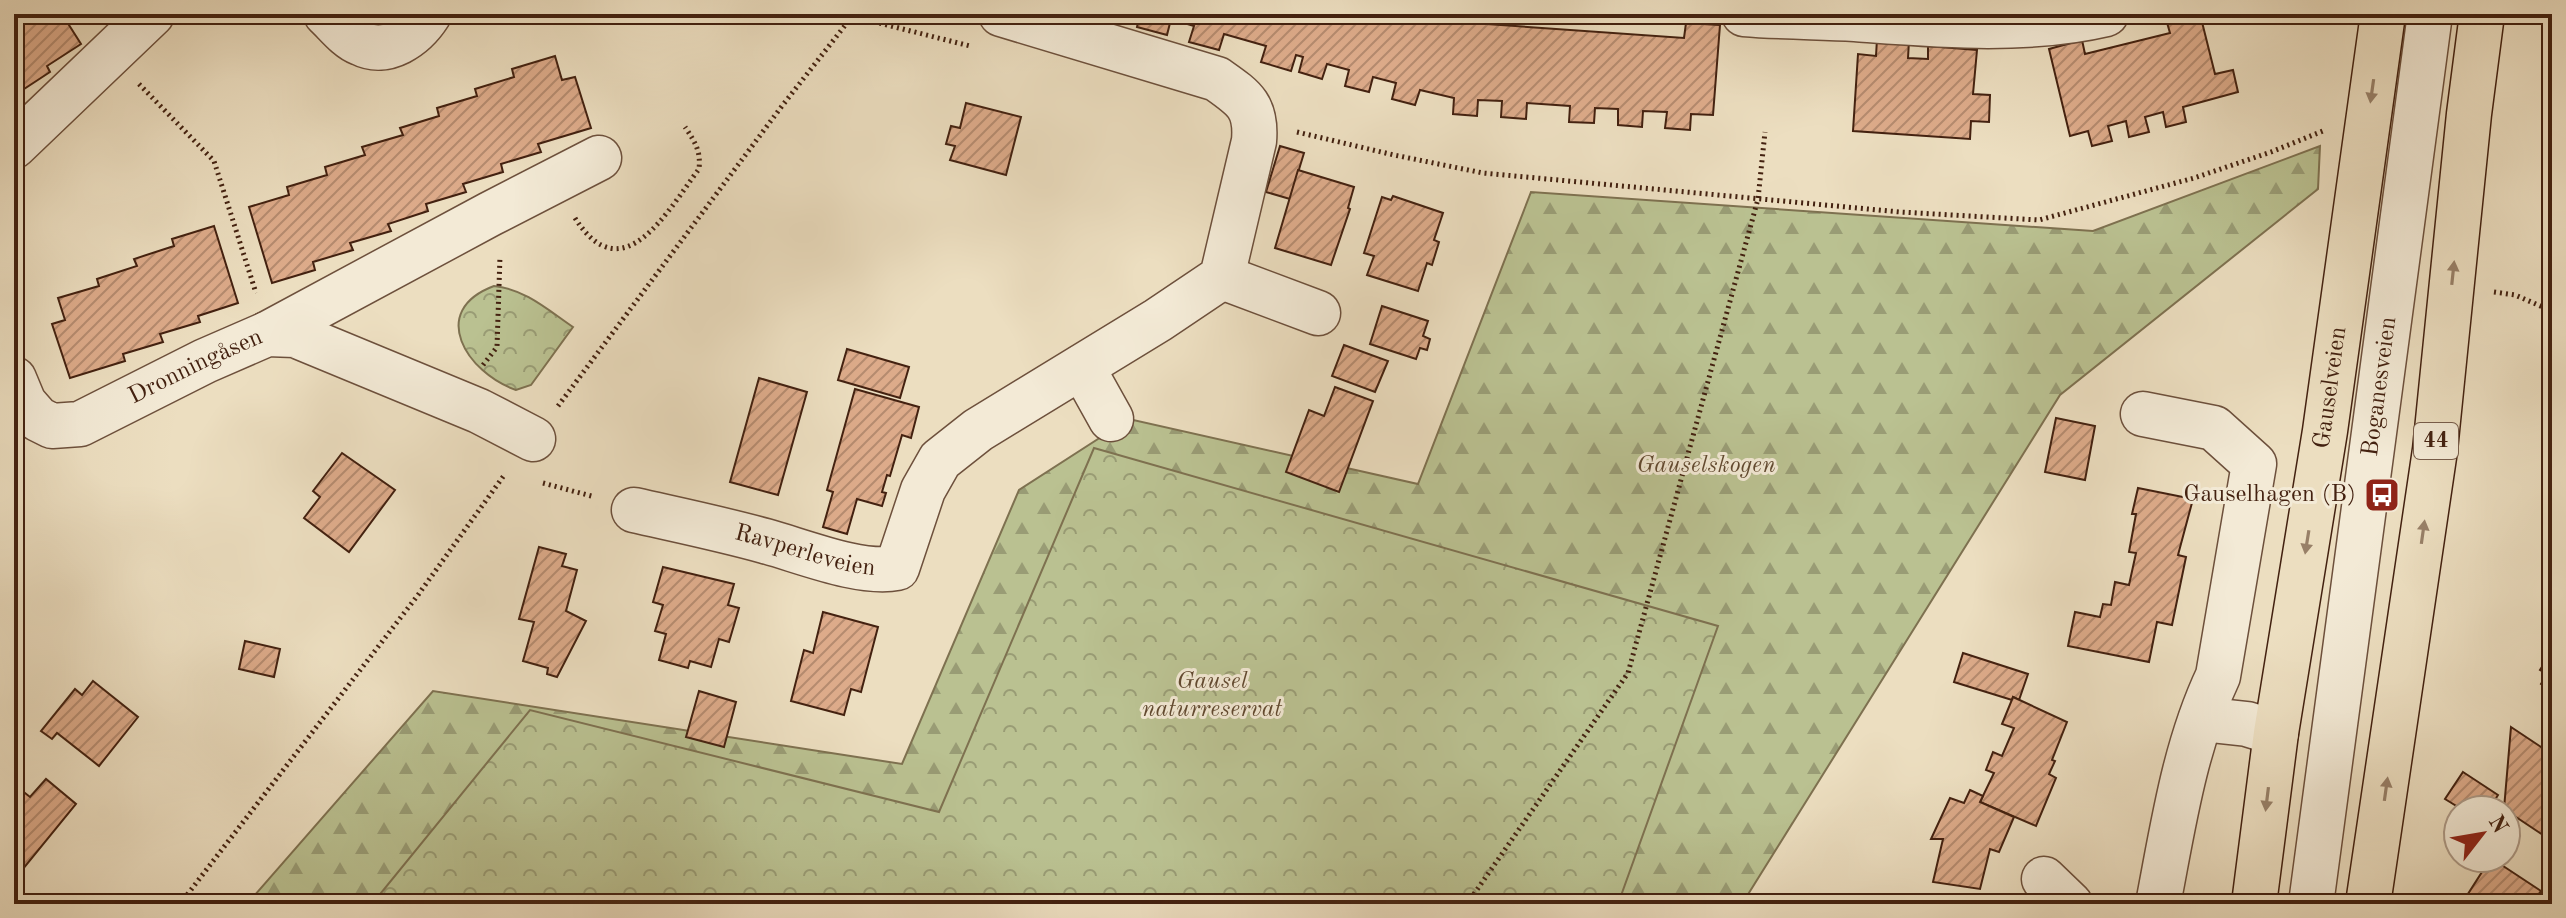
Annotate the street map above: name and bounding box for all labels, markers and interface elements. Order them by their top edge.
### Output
one-way arrow [2365,79,2378,104]
one-way arrow [2447,260,2460,285]
street label: Boganesveien [2359,315,2401,458]
street label: Dronningåsen [125,325,266,409]
street label: Gauselveien [2310,325,2351,451]
road number: 44 [2414,423,2458,459]
park label: Gauselskogen [1636,454,1776,478]
bus stop icon: Gauselhagen (B) [2363,476,2401,514]
place label: Gauselhagen (B) [2183,483,2356,507]
one-way arrow [2418,519,2430,544]
street label: Ravperleveien [732,521,877,581]
one-way arrow [2300,530,2312,555]
park label: Gausel naturreservat [1142,670,1283,722]
one-way arrow [2380,776,2393,801]
one-way arrow [2261,787,2274,812]
north arrow [2442,794,2522,874]
text: N [2484,812,2511,838]

